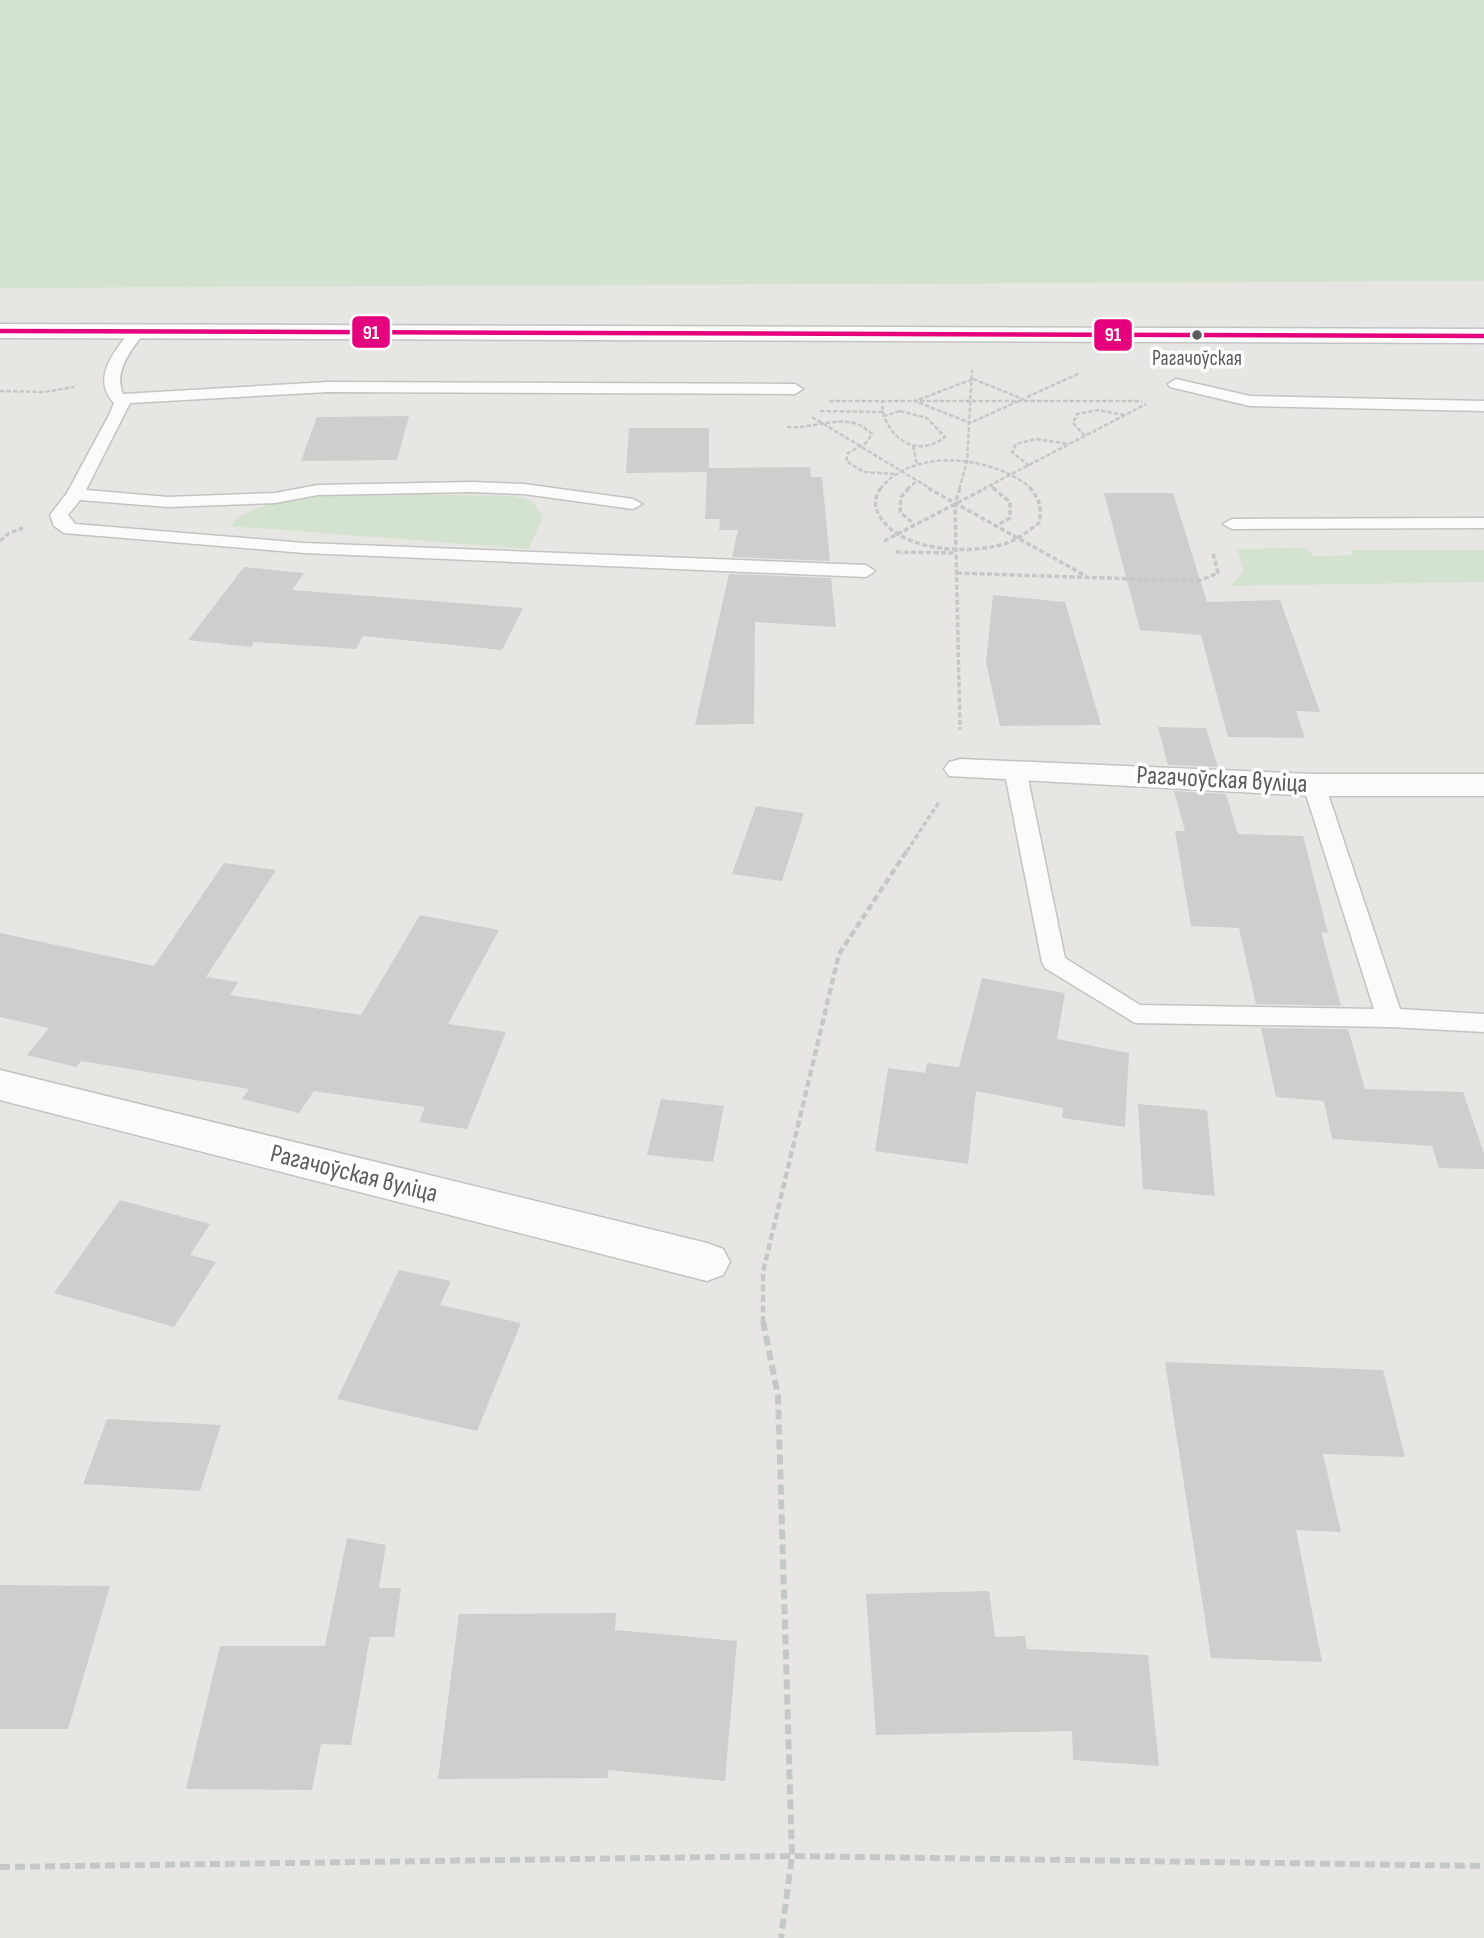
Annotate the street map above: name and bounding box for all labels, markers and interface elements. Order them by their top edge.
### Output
line badge: 91 [351,315,391,349]
line badge: 91 [1093,318,1133,352]
text: 91 [363,322,380,345]
text: 91 [1105,324,1122,347]
marker: Рагачоўская [1190,328,1204,342]
place label: Рагачоўская [1152,346,1242,371]
street label: Рагачоўская вуліца [1136,760,1308,800]
street label: Рагачоўская вуліца [267,1138,441,1210]

